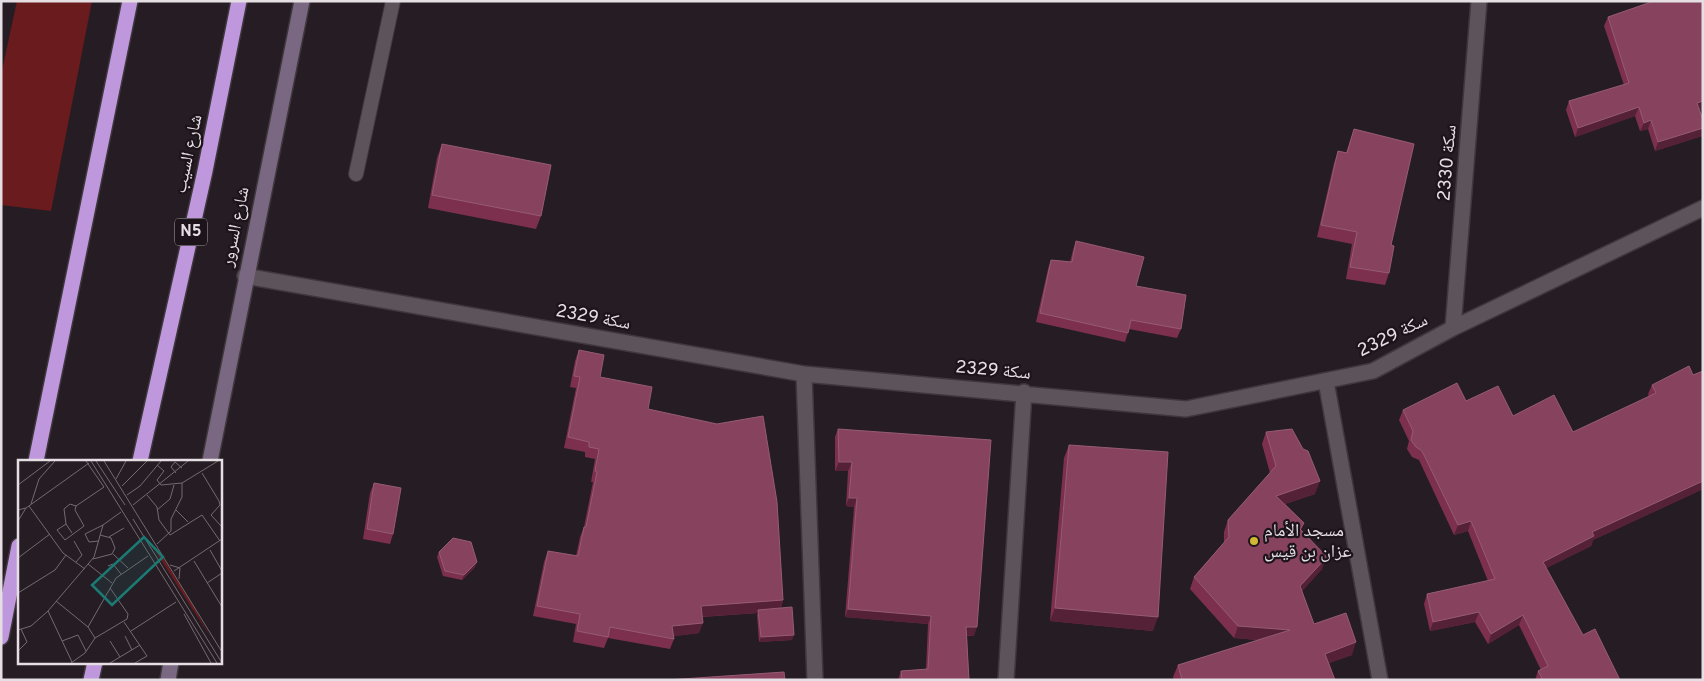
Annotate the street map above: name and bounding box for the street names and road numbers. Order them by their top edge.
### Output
street label: شارع السيب [169,113,209,195]
street label: سكة 2330 [1433,124,1463,202]
street label: شارع السرور [216,185,256,270]
road number: N5 [175,218,207,246]
street label: سكة 2329 [554,300,632,336]
street label: سكة 2329 [1354,309,1432,363]
street label: سكة 2329 [954,356,1032,386]

